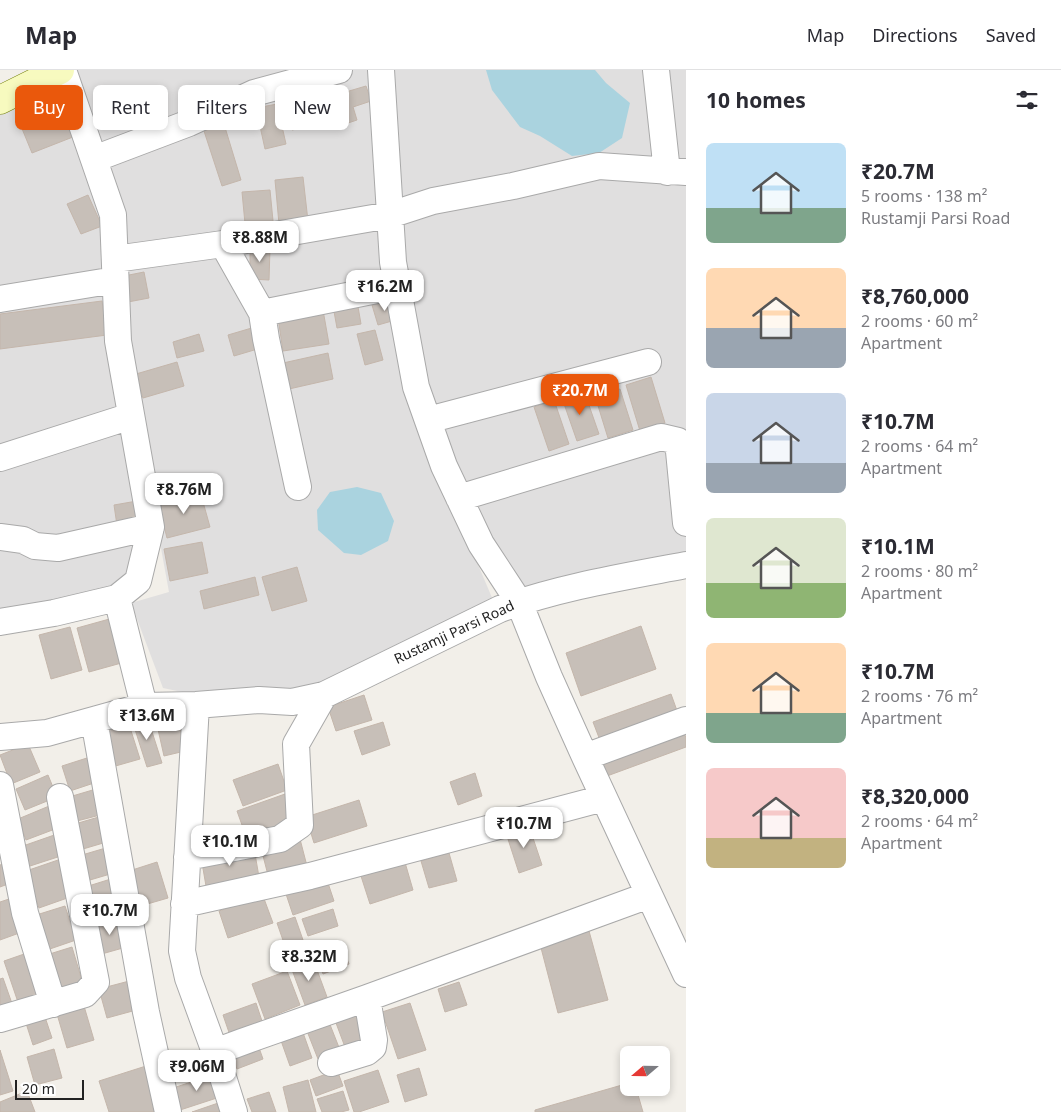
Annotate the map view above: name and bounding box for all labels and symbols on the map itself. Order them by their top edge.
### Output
pin: ₹8.88M [219,220,301,263]
pin: ₹16.2M [344,270,426,312]
pin: ₹20.7M [539,374,621,416]
pin: ₹8.76M [143,472,225,515]
street label: Rustamji Parsi Road [391,595,517,668]
pin: ₹13.6M [106,698,188,741]
pin: ₹10.7M [483,806,565,849]
pin: ₹10.1M [189,824,271,867]
pin: ₹10.7M [69,894,151,936]
pin: ₹8.32M [268,940,350,982]
north arrow [620,1046,670,1096]
pin: ₹9.06M [156,1050,238,1092]
scale bar [15,1077,84,1100]

